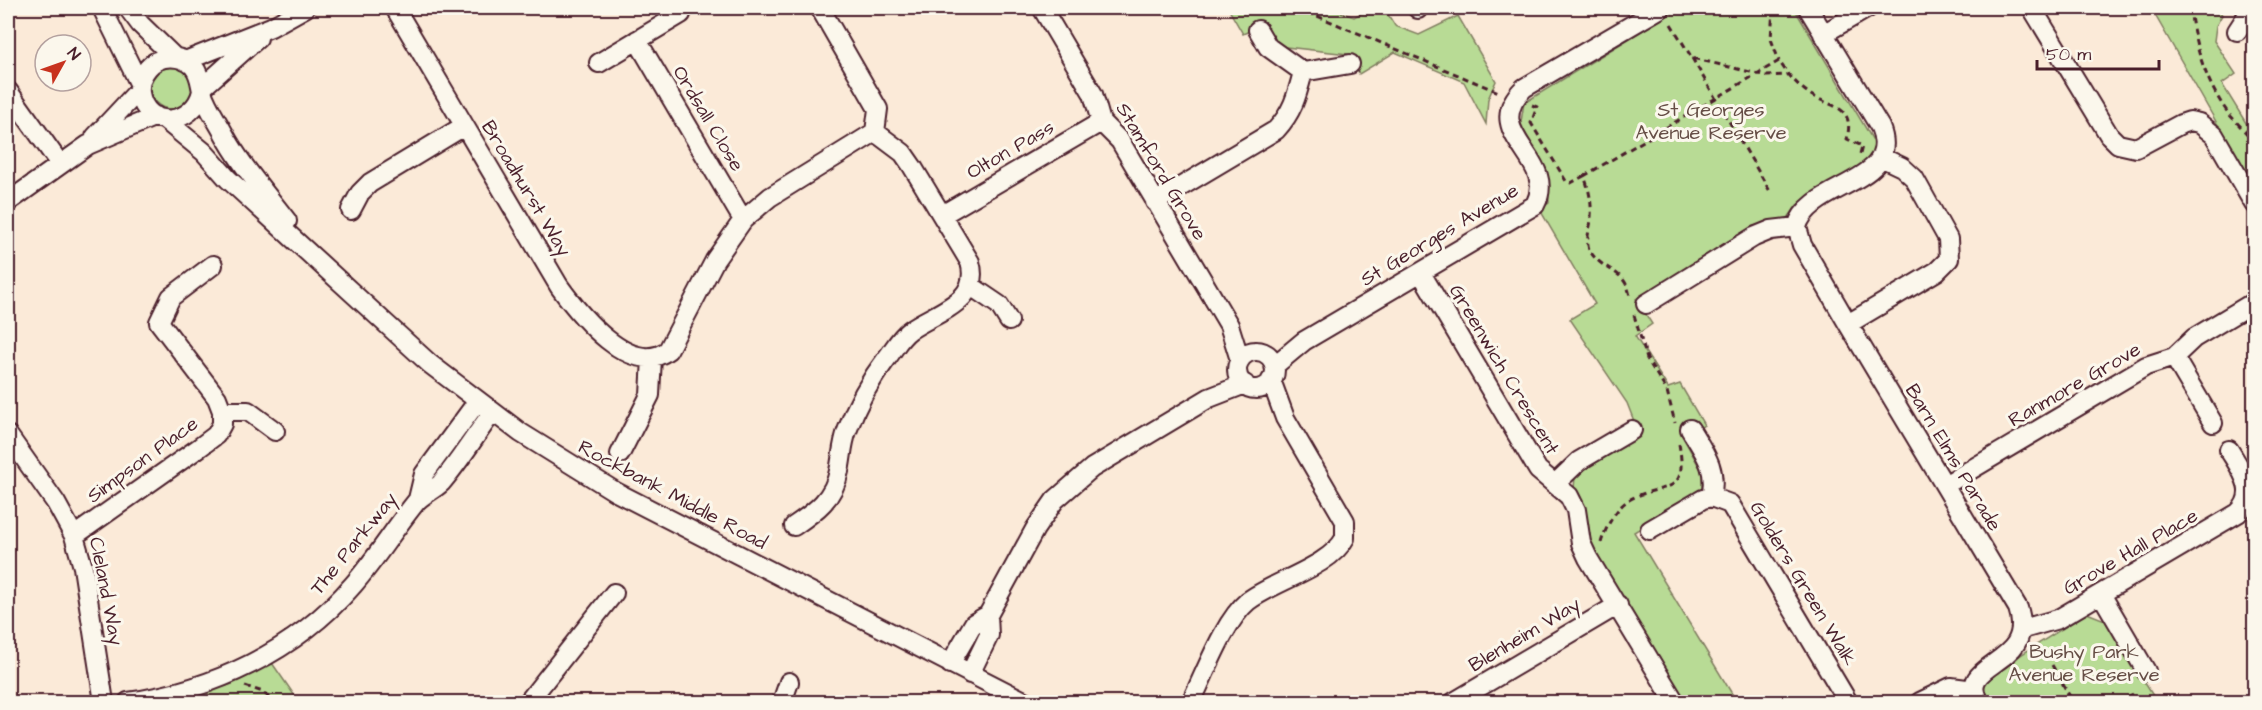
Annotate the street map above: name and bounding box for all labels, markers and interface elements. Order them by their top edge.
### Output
north arrow [33,33,93,93]
scale bar [2037,33,2158,71]
text: 50 m [2046,42,2091,67]
text: N [62,43,85,65]
street label: Ordsall Close [666,60,751,177]
park label: St Georges Avenue Reserve [1635,96,1787,147]
street label: Stamford Grove [1109,97,1214,246]
street label: Olton Pass [962,114,1059,186]
street label: Broadhurst Way [474,115,578,262]
street label: St Georges Avenue [1355,176,1525,294]
street label: Greenwich Crescent [1442,279,1566,460]
street label: Ranmore Grove [2003,336,2146,434]
street label: Barn Elms Parade [1898,379,2008,537]
street label: Simpson Place [81,410,204,510]
street label: Rockbank Middle Road [573,433,772,557]
street label: The Parkway [304,486,405,602]
street label: Golders Green Walk [1743,496,1863,671]
street label: Grove Hall Place [2058,502,2203,602]
street label: Cleland Way [81,535,130,648]
street label: Blenheim Way [1464,591,1586,680]
park label: Bushy Park Avenue Reserve [2008,638,2160,689]

